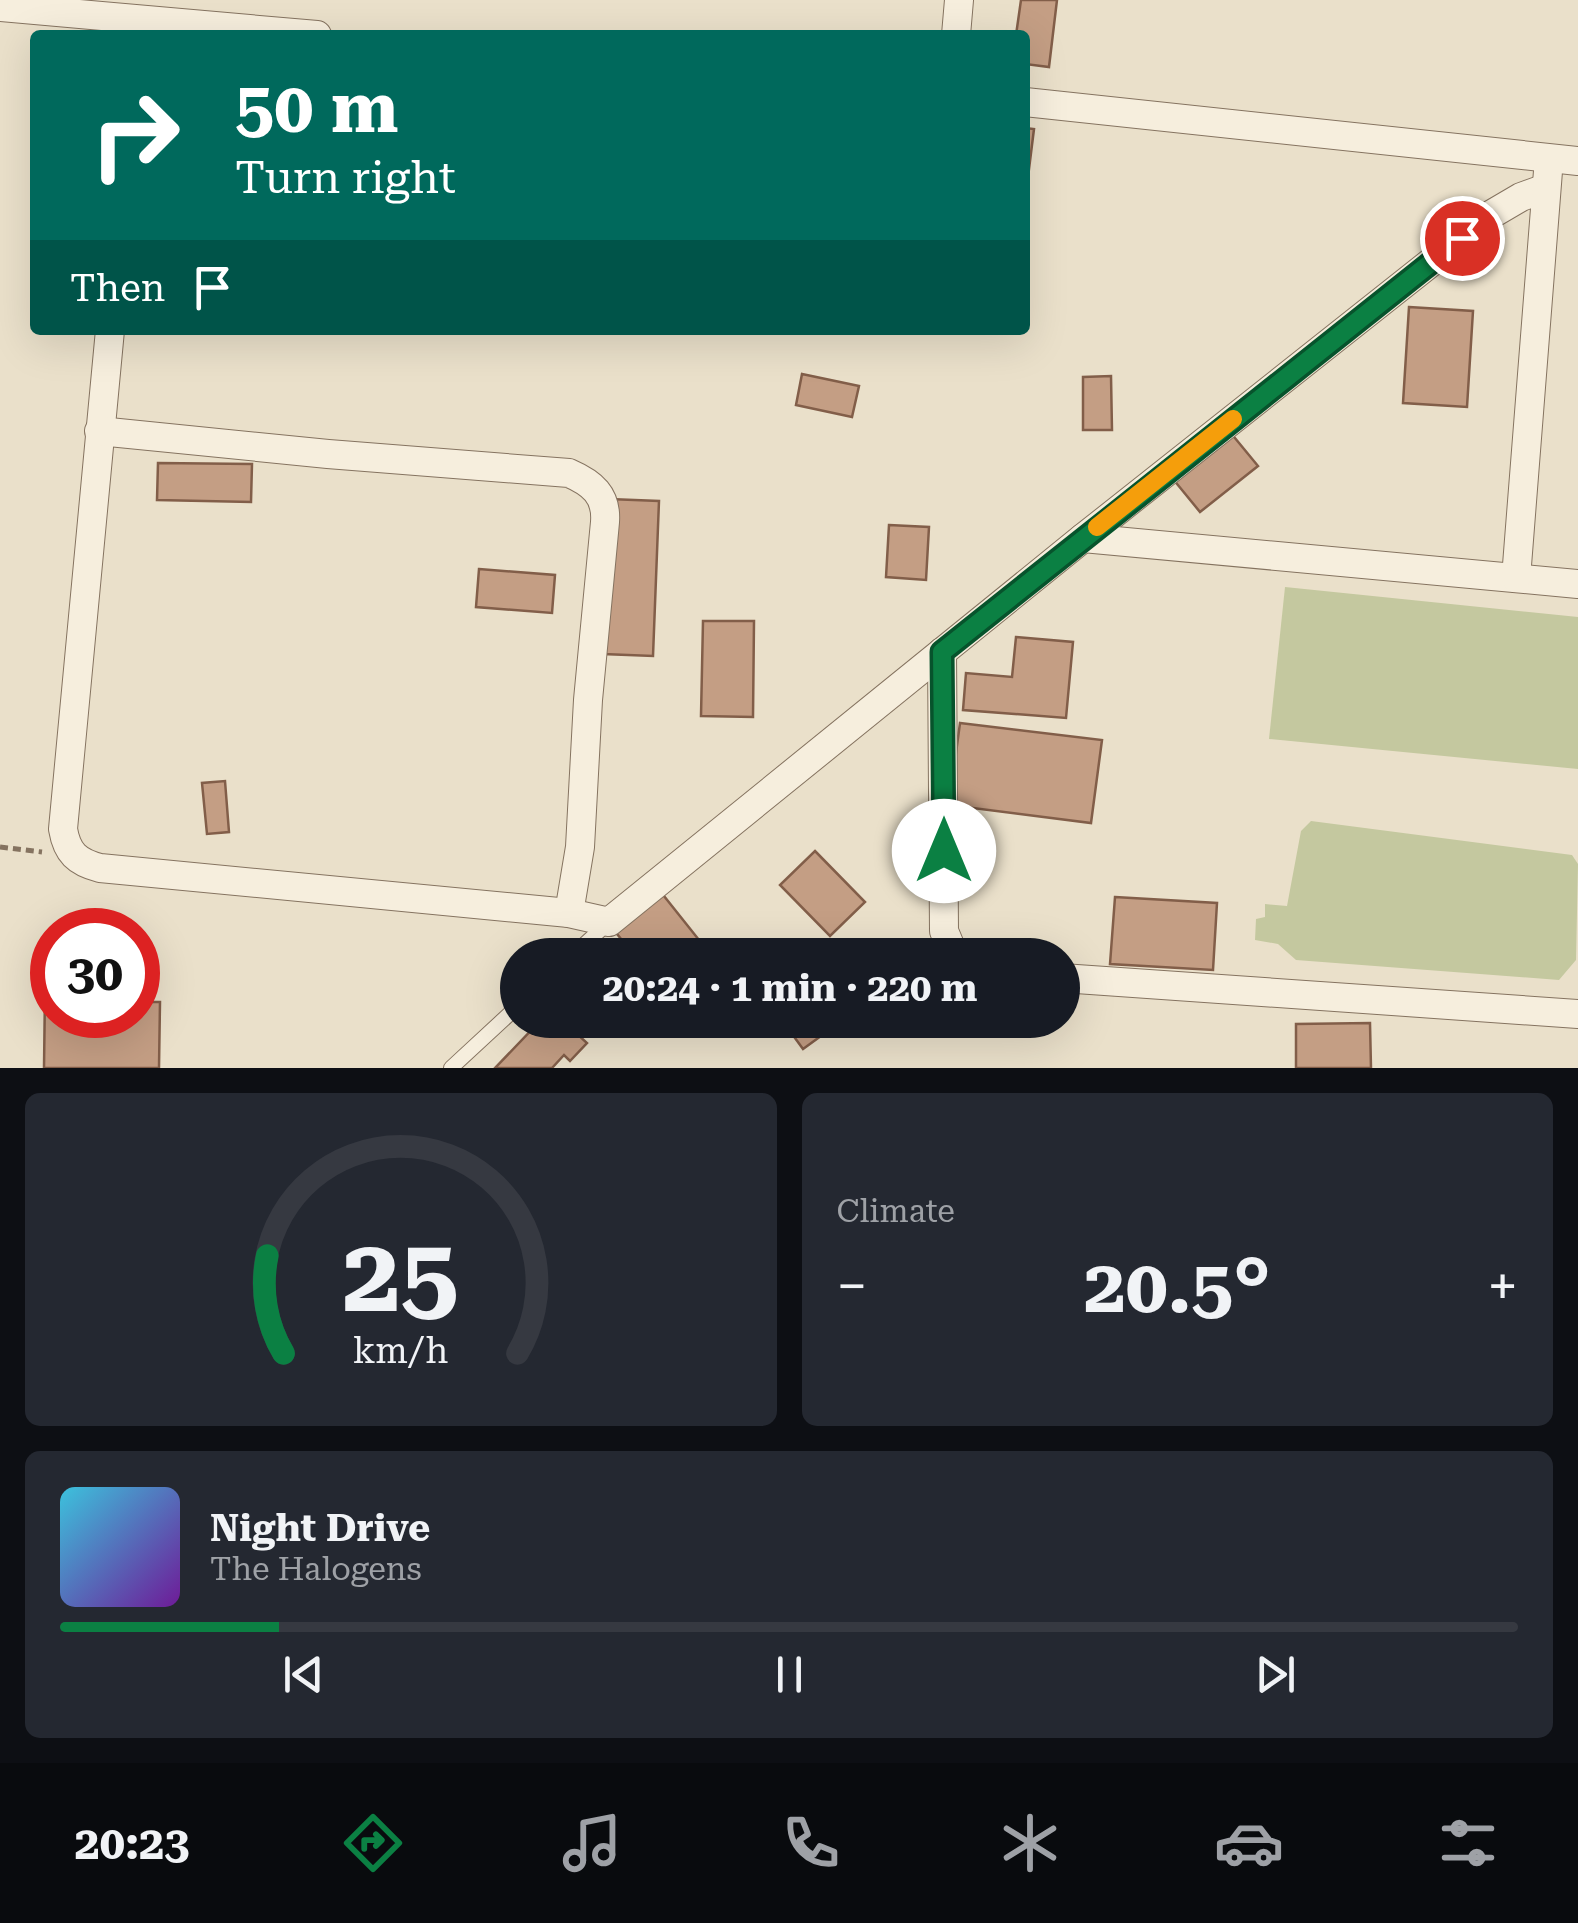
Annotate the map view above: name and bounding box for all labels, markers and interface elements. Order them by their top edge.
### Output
text: 50 m [235,67,399,149]
icon: right [70,70,200,200]
text: Turn right [235,151,456,204]
pin [1420,196,1505,281]
icon: arrive [1435,211,1490,266]
icon: arrive [185,260,240,315]
text: Then [70,266,165,310]
position arrow [892,799,996,903]
speed limit sign: 30 [30,908,160,1038]
text: 20:24 · 1 min · 220 m [603,966,977,1010]
text: Climate [837,1192,955,1230]
text: 25 [343,1215,459,1336]
text: 20.5° [1084,1242,1271,1330]
text: − [837,1254,867,1318]
text: + [1487,1254,1518,1318]
text: km/h [353,1330,449,1372]
text: Night Drive [210,1506,430,1550]
text: The Halogens [210,1550,422,1588]
icon: previous [276,1647,331,1702]
icon: pause [762,1647,817,1702]
icon: next [1248,1647,1303,1702]
icon: directions [338,1808,408,1878]
icon: music [557,1808,627,1878]
icon: phone [776,1808,846,1878]
icon: climate [995,1808,1065,1878]
icon: car [1214,1808,1284,1878]
icon: filters [1433,1808,1503,1878]
text: 20:23 [75,1817,189,1870]

